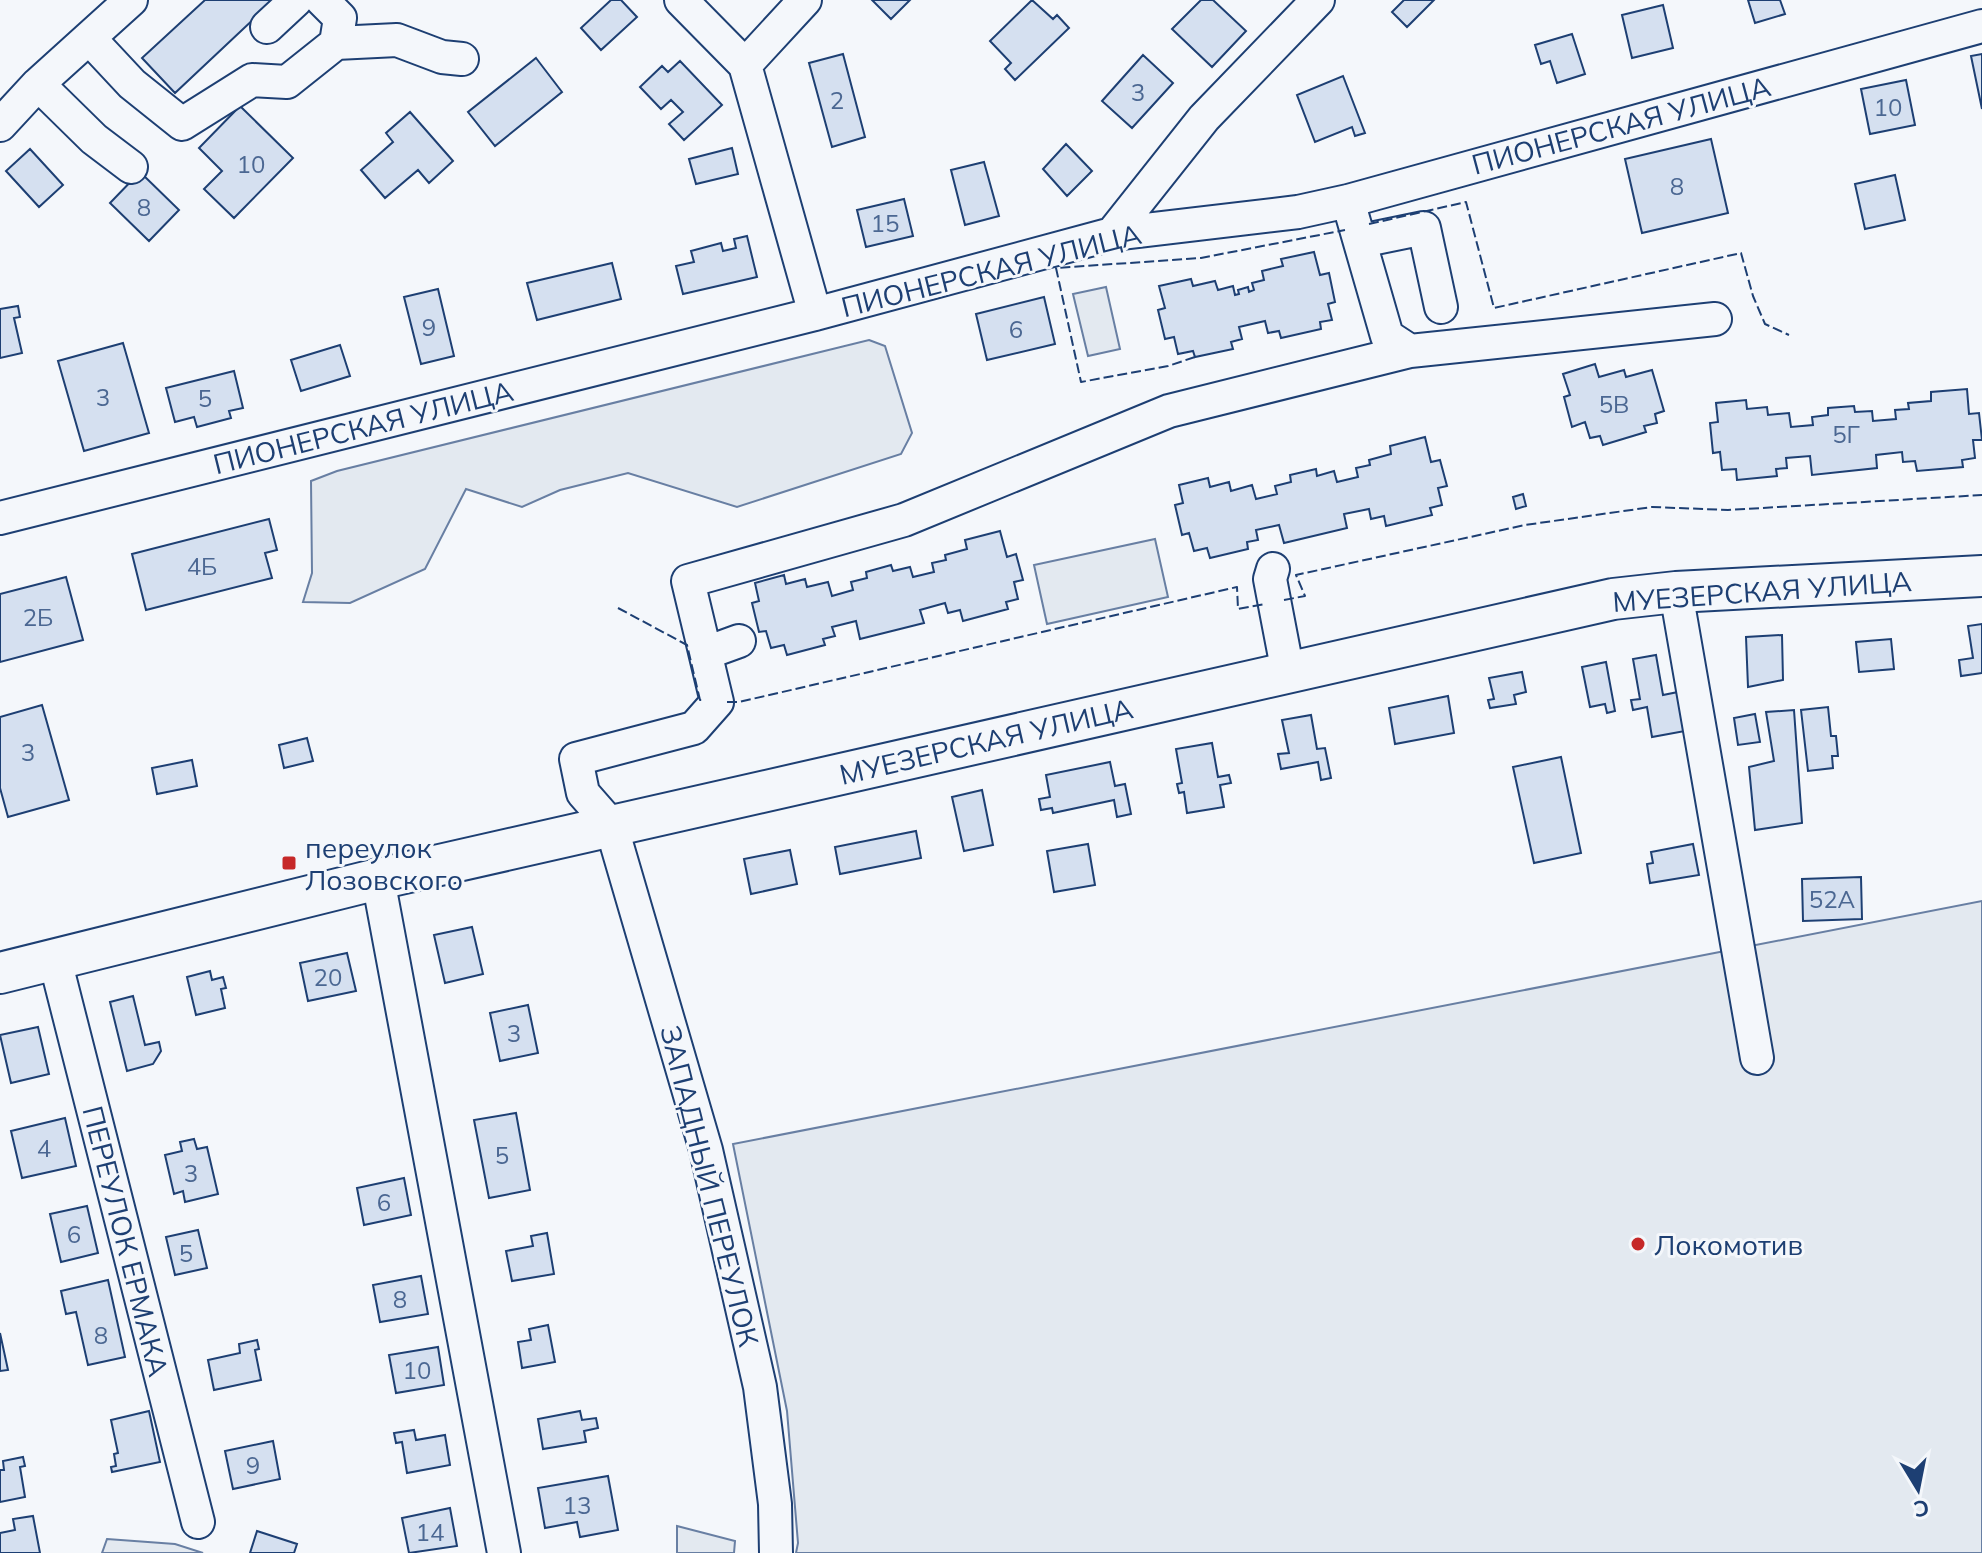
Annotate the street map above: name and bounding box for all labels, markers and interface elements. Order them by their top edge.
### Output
street label: ПИОНЕРСКАЯ УЛИЦА [1468,68,1775,182]
house number: 3 [1131,77,1145,107]
house number: 2 [830,85,844,115]
house number: 10 [1874,92,1902,122]
house number: 10 [237,149,265,179]
house number: 8 [1670,171,1684,201]
house number: 8 [137,192,151,222]
house number: 15 [871,208,899,238]
street label: ПИОНЕРСКАЯ УЛИЦА [837,216,1145,324]
house number: 9 [422,312,436,342]
house number: 6 [1009,314,1023,344]
street label: ПИОНЕРСКАЯ УЛИЦА [209,373,517,481]
house number: 3 [96,382,110,412]
house number: 5 [198,383,212,413]
house number: 5В [1599,389,1629,419]
house number: 5Г [1832,419,1860,449]
house number: 4Б [187,551,217,581]
street label: МУЕЗЕРСКАЯ УЛИЦА [1611,563,1913,619]
house number: 2Б [23,602,53,632]
street label: МУЕЗЕРСКАЯ УЛИЦА [836,690,1136,792]
house number: 3 [21,737,35,767]
place label: переулок Лозовского [305,830,463,897]
marker: переулок Лозовского [280,854,298,872]
house number: 52А [1809,884,1856,914]
house number: 20 [314,962,342,992]
house number: 3 [507,1018,521,1048]
street label: ЗАПАДНЫЙ ПЕРЕУЛОК [653,1022,767,1351]
street label: ПЕРЕУЛОК ЕРМАКА [75,1102,177,1380]
house number: 4 [37,1133,51,1163]
house number: 5 [495,1140,509,1170]
house number: 3 [184,1158,198,1188]
house number: 6 [377,1187,391,1217]
house number: 6 [67,1219,81,1249]
place label: Локомотив [1654,1227,1803,1262]
marker: Локомотив [1629,1235,1647,1253]
house number: 5 [179,1238,193,1268]
house number: 8 [393,1284,407,1314]
house number: 8 [94,1320,108,1350]
house number: 10 [403,1355,431,1385]
north arrow [1878,1449,1958,1529]
house number: 9 [246,1450,260,1480]
house number: 13 [563,1490,591,1520]
text: С [1912,1494,1931,1524]
house number: 14 [416,1517,444,1547]

